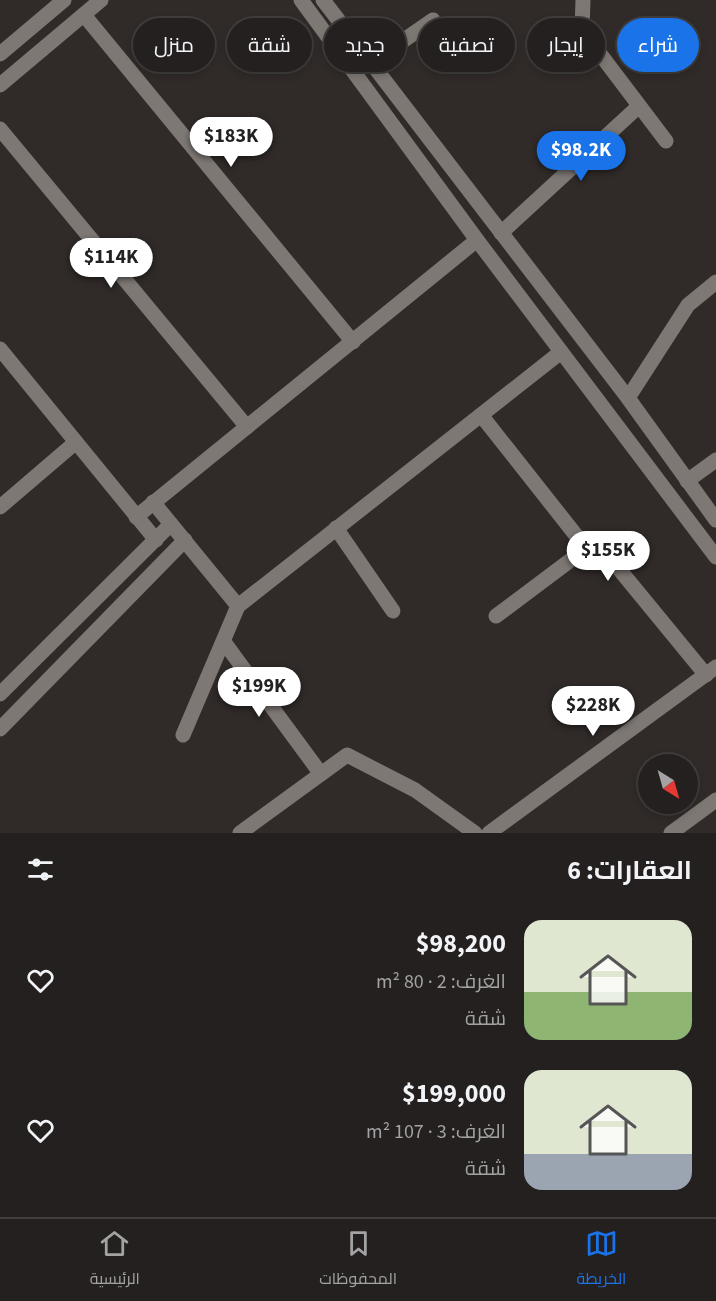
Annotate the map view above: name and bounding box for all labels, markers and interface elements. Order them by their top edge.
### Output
chip: منزل [133,18,215,72]
chip: شقة [227,18,312,72]
chip: جديد [324,18,406,72]
chip: تصفية [418,18,515,72]
chip: إيجار [527,18,605,72]
chip: شراء [617,18,699,72]
pin: $183K [189,117,273,168]
text: $183K [204,122,258,150]
pin: $98.2K [532,131,630,182]
text: $98.2K [551,136,611,164]
pin: $114K [69,238,153,289]
text: $114K [84,243,138,271]
pin: $155K [566,531,650,582]
text: $155K [581,536,635,564]
pin: $199K [217,667,301,718]
text: $199K [232,672,286,700]
pin: $228K [551,686,635,737]
text: $228K [566,691,620,719]
north arrow [638,754,698,814]
map controls [638,754,698,814]
text: العقارات: 6 [567,852,692,889]
icon: filters [24,853,57,886]
text: $98,200 [416,925,506,962]
icon: home [572,944,644,1016]
icon: heart [24,964,57,997]
text: الغرف: 2 · 80 m² [376,968,506,996]
text: شقة [465,1005,506,1033]
text: $199,000 [402,1075,506,1112]
icon: home [572,1094,644,1166]
icon: heart [24,1114,57,1147]
text: الغرف: 3 · 107 m² [366,1118,506,1146]
text: شقة [465,1155,506,1183]
tab: الرئيسية [90,1227,140,1293]
tab: المحفوظات [319,1227,397,1293]
tab: الخريطة [576,1227,626,1293]

